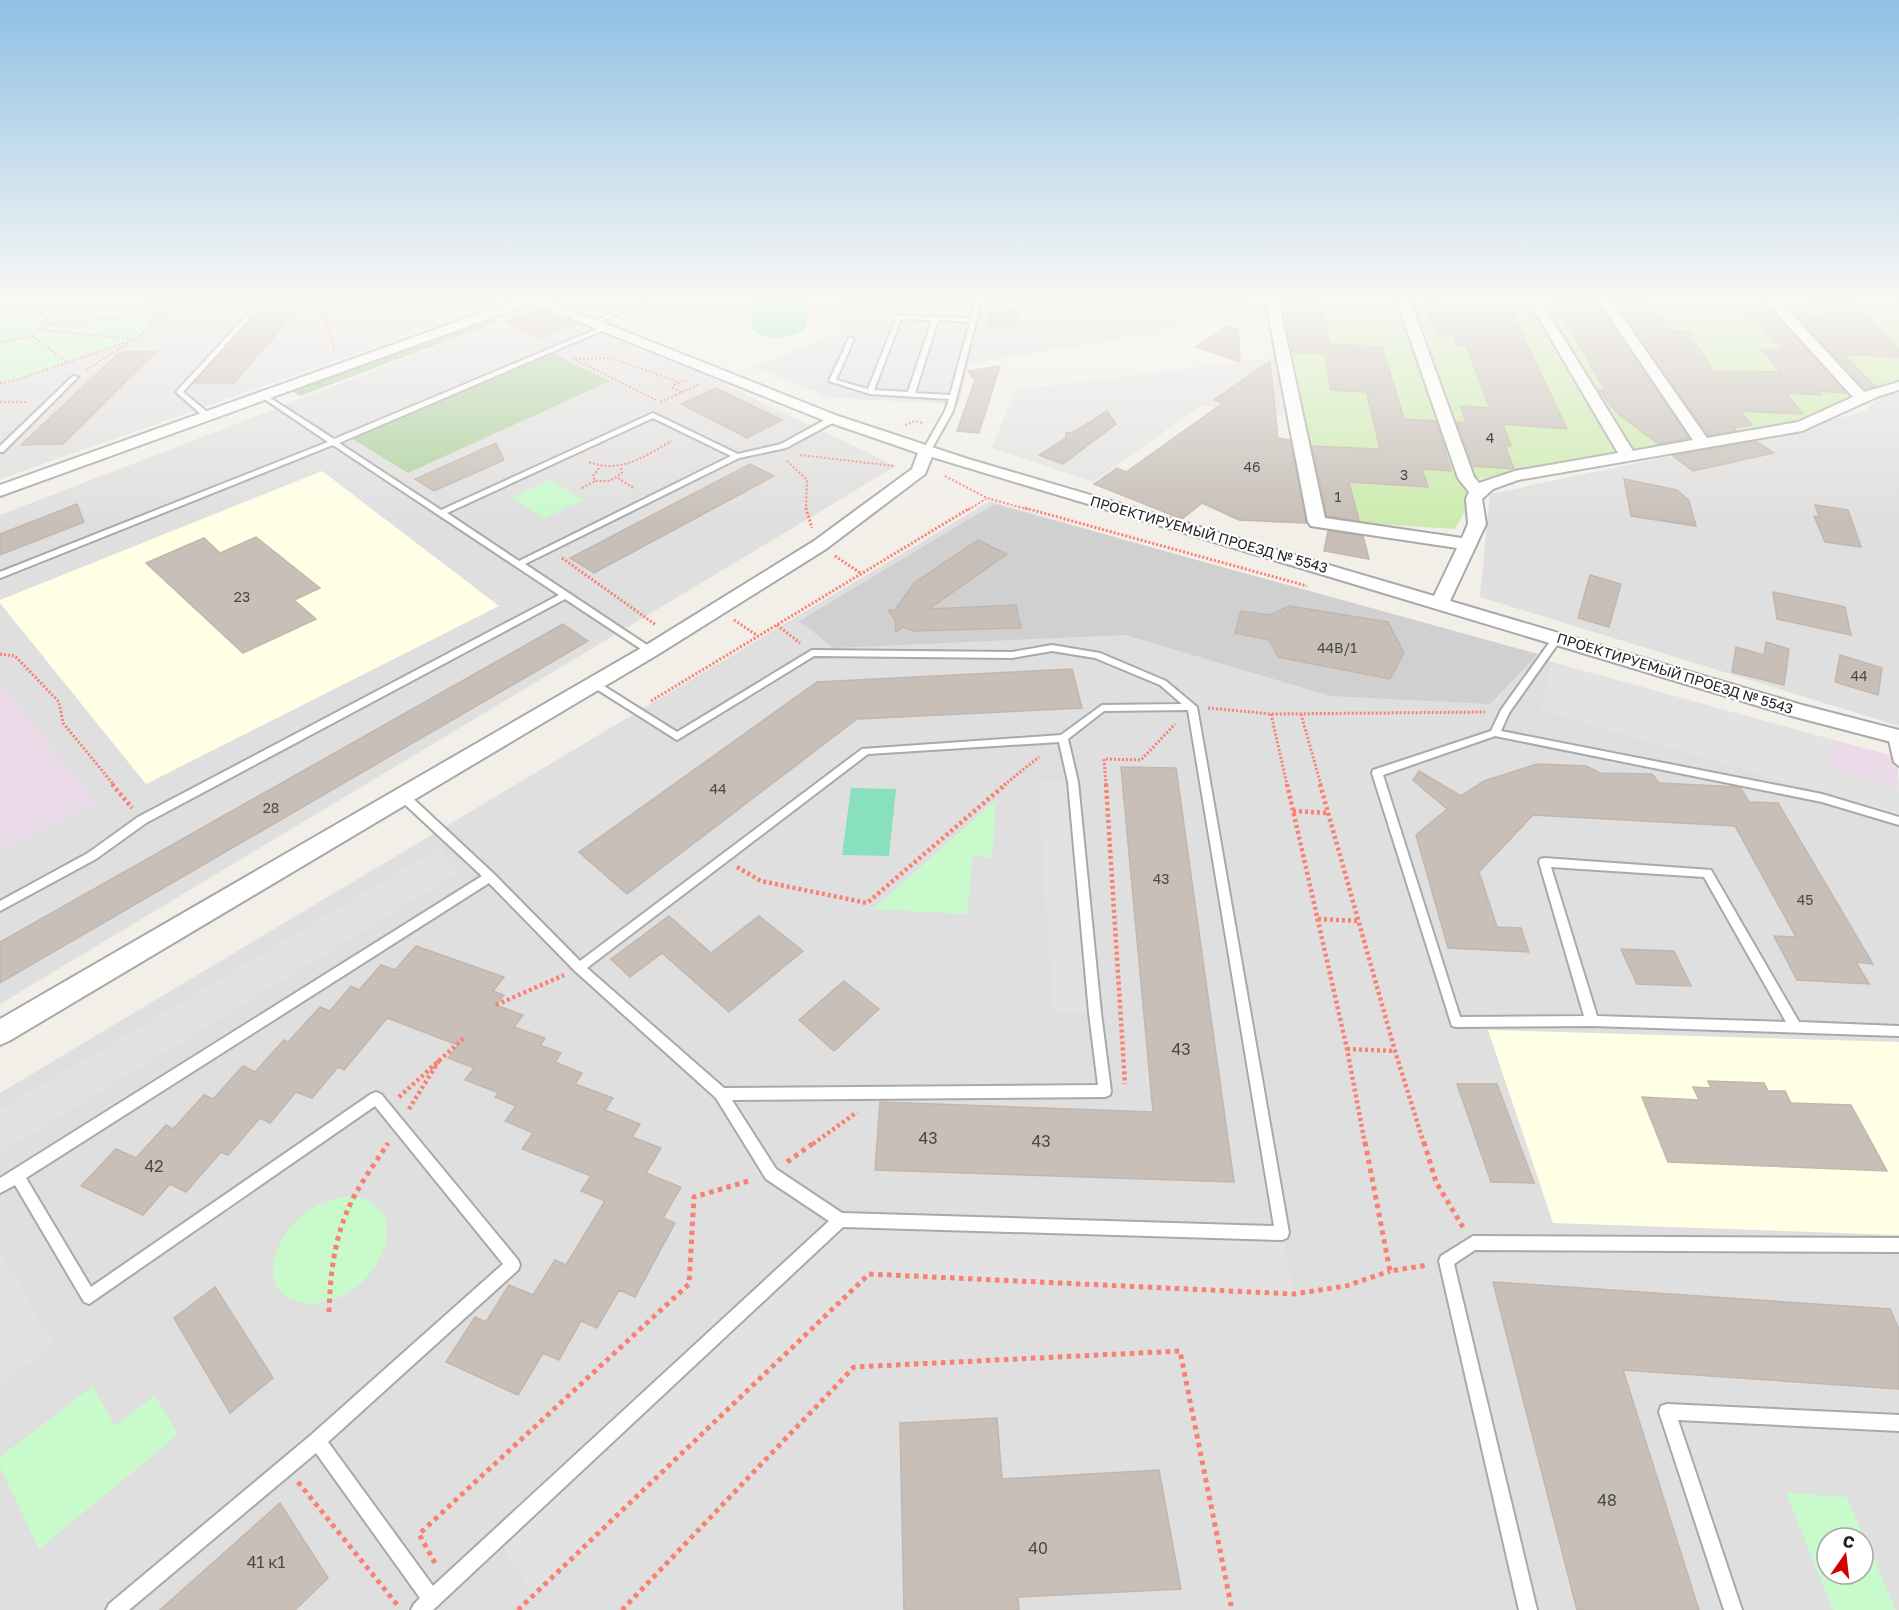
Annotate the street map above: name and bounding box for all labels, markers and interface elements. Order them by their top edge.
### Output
house number: 4 [1486,429,1494,446]
house number: 46 [1243,458,1261,475]
house number: 3 [1400,466,1408,483]
house number: 1 [1335,488,1342,505]
street label: ПРОЕКТИРУЕМЫЙ ПРОЕЗД № 5543 [1088,492,1330,576]
house number: 23 [234,588,250,605]
street label: ПРОЕКТИРУЕМЫЙ ПРОЕЗД № 5543 [1555,629,1795,717]
house number: 44В/1 [1317,639,1357,656]
house number: 44 [1850,667,1868,684]
house number: 44 [709,780,727,797]
house number: 28 [263,799,279,816]
house number: 43 [1153,870,1169,887]
house number: 45 [1797,891,1813,908]
house number: 43 [1171,1039,1191,1059]
house number: 43 [918,1128,938,1148]
house number: 43 [1031,1131,1051,1151]
house number: 42 [144,1156,164,1176]
house number: 48 [1597,1490,1617,1510]
north arrow [1815,1526,1875,1586]
text: С [1841,1530,1857,1553]
house number: 40 [1028,1538,1048,1558]
house number: 41 к1 [247,1552,285,1572]

